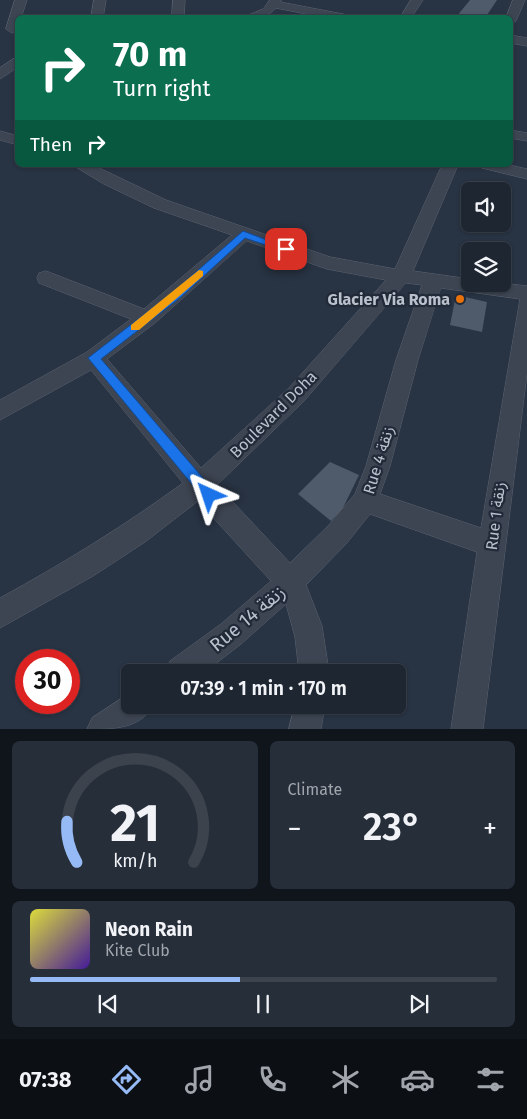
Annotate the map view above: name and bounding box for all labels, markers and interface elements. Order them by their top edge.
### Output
text: 70 m [113,33,187,75]
icon: right [30,35,95,100]
text: Turn right [113,75,210,102]
icon: right [82,130,110,158]
text: Then [30,133,72,156]
map controls [461,182,511,292]
button: sound [461,182,511,232]
pin [265,228,307,270]
icon: arrive [272,235,300,263]
button: layers [461,242,511,292]
place label: Glacier Via Roma [328,290,450,309]
marker: Glacier Via Roma [454,293,466,305]
street label: Boulevard Doha [226,367,321,462]
street label: Rue 4 زنقة [359,424,398,496]
position arrow [182,468,234,520]
street label: Rue 1 زنقة [482,481,509,551]
street label: Rue 14 زنقة [205,580,290,657]
speed limit sign: 30 [15,649,80,714]
text: 07:39 · 1 min · 170 m [180,677,347,700]
text: Climate [288,780,342,799]
text: 21 [110,792,160,855]
text: 23° [363,804,422,850]
text: − [288,812,302,845]
text: + [483,812,497,845]
text: km/h [113,850,157,872]
text: Neon Rain [105,918,193,941]
text: Kite Club [105,941,170,960]
icon: previous [94,990,122,1018]
icon: pause [249,990,277,1018]
icon: next [405,990,433,1018]
icon: directions [109,1062,144,1097]
icon: music [182,1062,217,1097]
icon: phone [255,1062,290,1097]
icon: climate [328,1062,363,1097]
icon: car [400,1062,435,1097]
icon: filters [473,1062,508,1097]
text: 07:38 [19,1066,71,1093]

